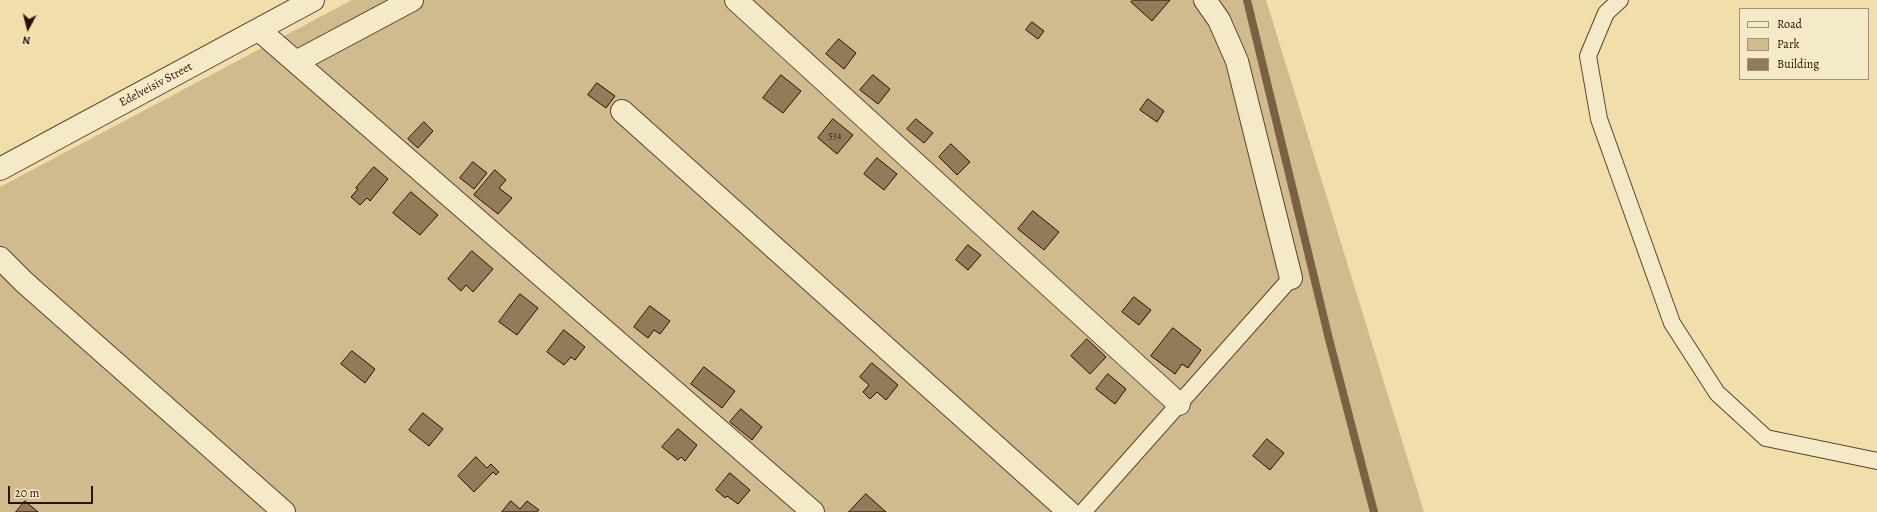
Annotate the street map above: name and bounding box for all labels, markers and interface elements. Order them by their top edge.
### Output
north arrow [8,8,48,48]
legend [1739,8,1869,80]
text: Road [1777,16,1802,32]
text: N [22,32,31,48]
text: Park [1777,36,1800,52]
text: Building [1777,56,1819,72]
street label: Edelveisiv Street [117,60,195,110]
house number: 534 [829,131,841,143]
scale bar [10,478,95,504]
text: 20 m [15,485,39,501]

